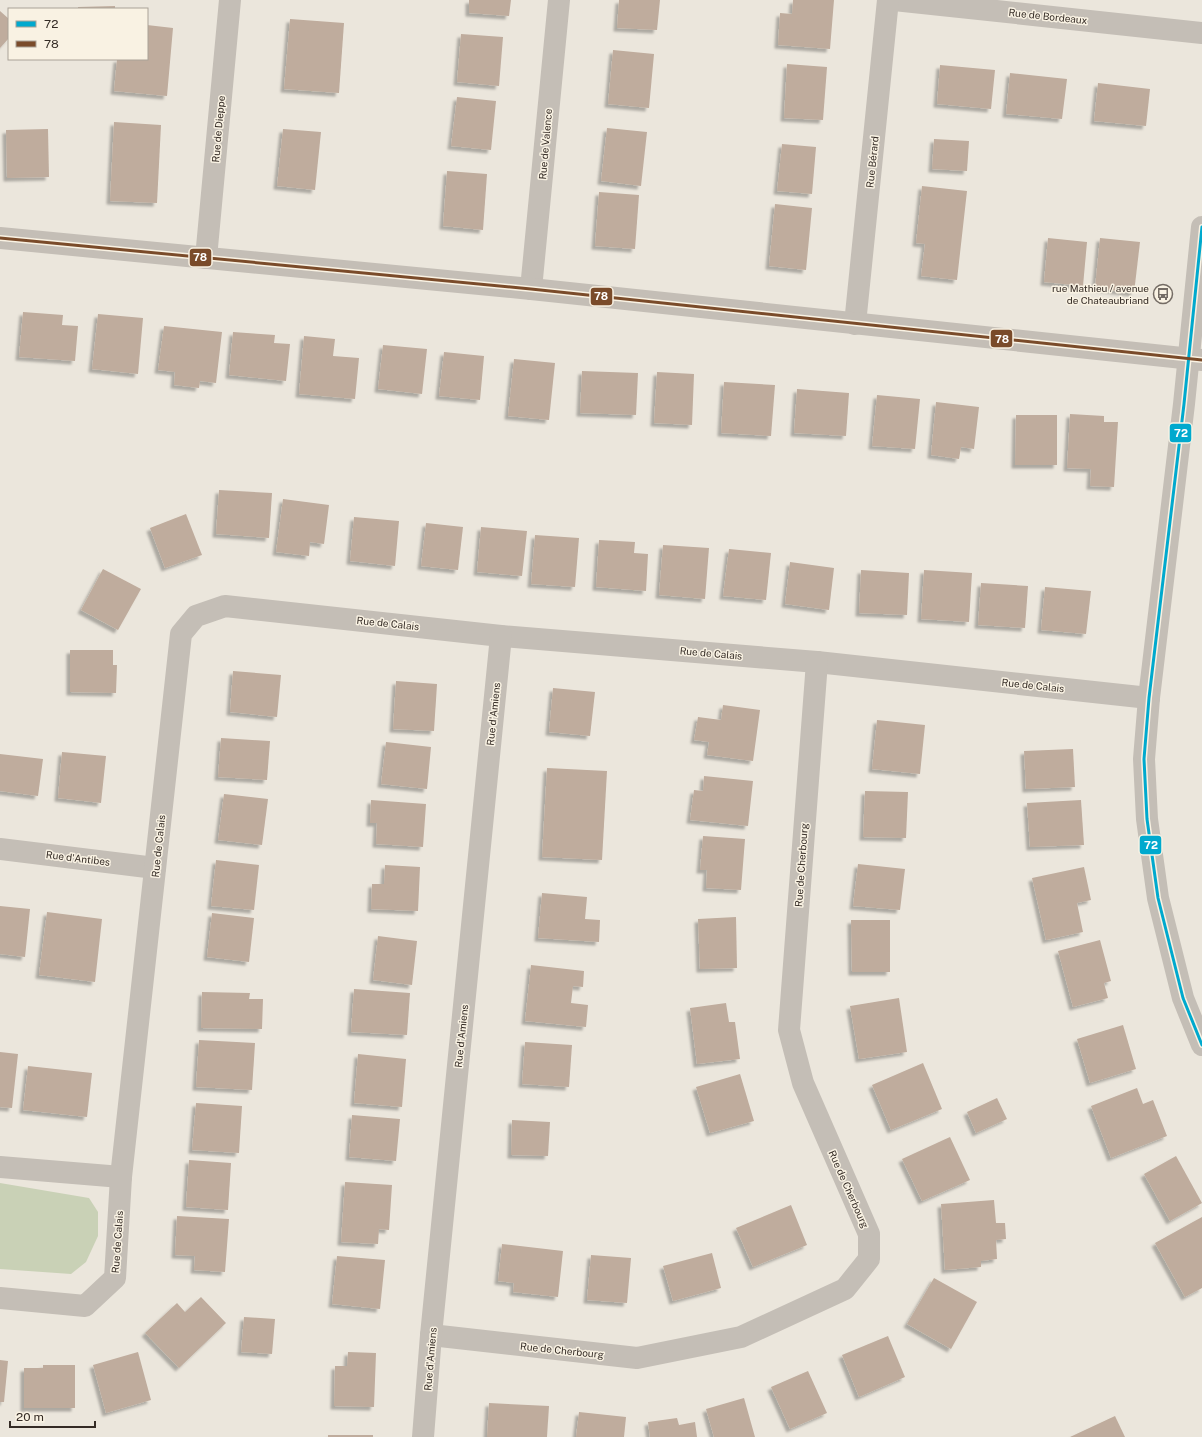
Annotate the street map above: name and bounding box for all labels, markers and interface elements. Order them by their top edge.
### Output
street label: Rue de Bordeaux [1008,6,1088,26]
legend [8,8,148,60]
text: 72 [44,17,58,31]
text: 78 [44,37,59,51]
street label: Rue de Dieppe [209,95,227,163]
street label: Rue de Valence [536,108,554,180]
street label: Rue Bérard [863,135,881,188]
line badge: 78 [189,248,212,267]
text: 78 [193,251,207,263]
place label: rue Mathieu / avenue de Chateaubriand [1052,282,1149,306]
bus stop icon: rue Mathieu / avenue de Chateaubriand [1152,283,1174,305]
line badge: 78 [590,287,613,306]
text: 78 [594,290,608,302]
line badge: 78 [990,329,1013,348]
text: 78 [995,333,1009,345]
line badge: 72 [1169,423,1192,443]
text: 72 [1174,427,1188,439]
street label: Rue de Calais [356,614,420,632]
street label: Rue de Calais [679,644,743,662]
street label: Rue de Calais [1001,676,1065,694]
street label: Rue d'Amiens [484,682,502,746]
street label: Rue de Calais [149,814,167,878]
street label: Rue de Cherbourg [792,823,810,907]
line badge: 72 [1139,835,1162,855]
text: 72 [1144,839,1158,851]
street label: Rue d'Antibes [45,848,111,868]
street label: Rue d'Amiens [452,1004,470,1068]
street label: Rue de Cherbourg [826,1148,872,1230]
street label: Rue de Calais [109,1210,125,1274]
street label: Rue d'Amiens [421,1327,439,1391]
street label: Rue de Cherbourg [520,1340,604,1360]
scale bar [10,1403,95,1429]
text: 20 m [16,1410,44,1424]

